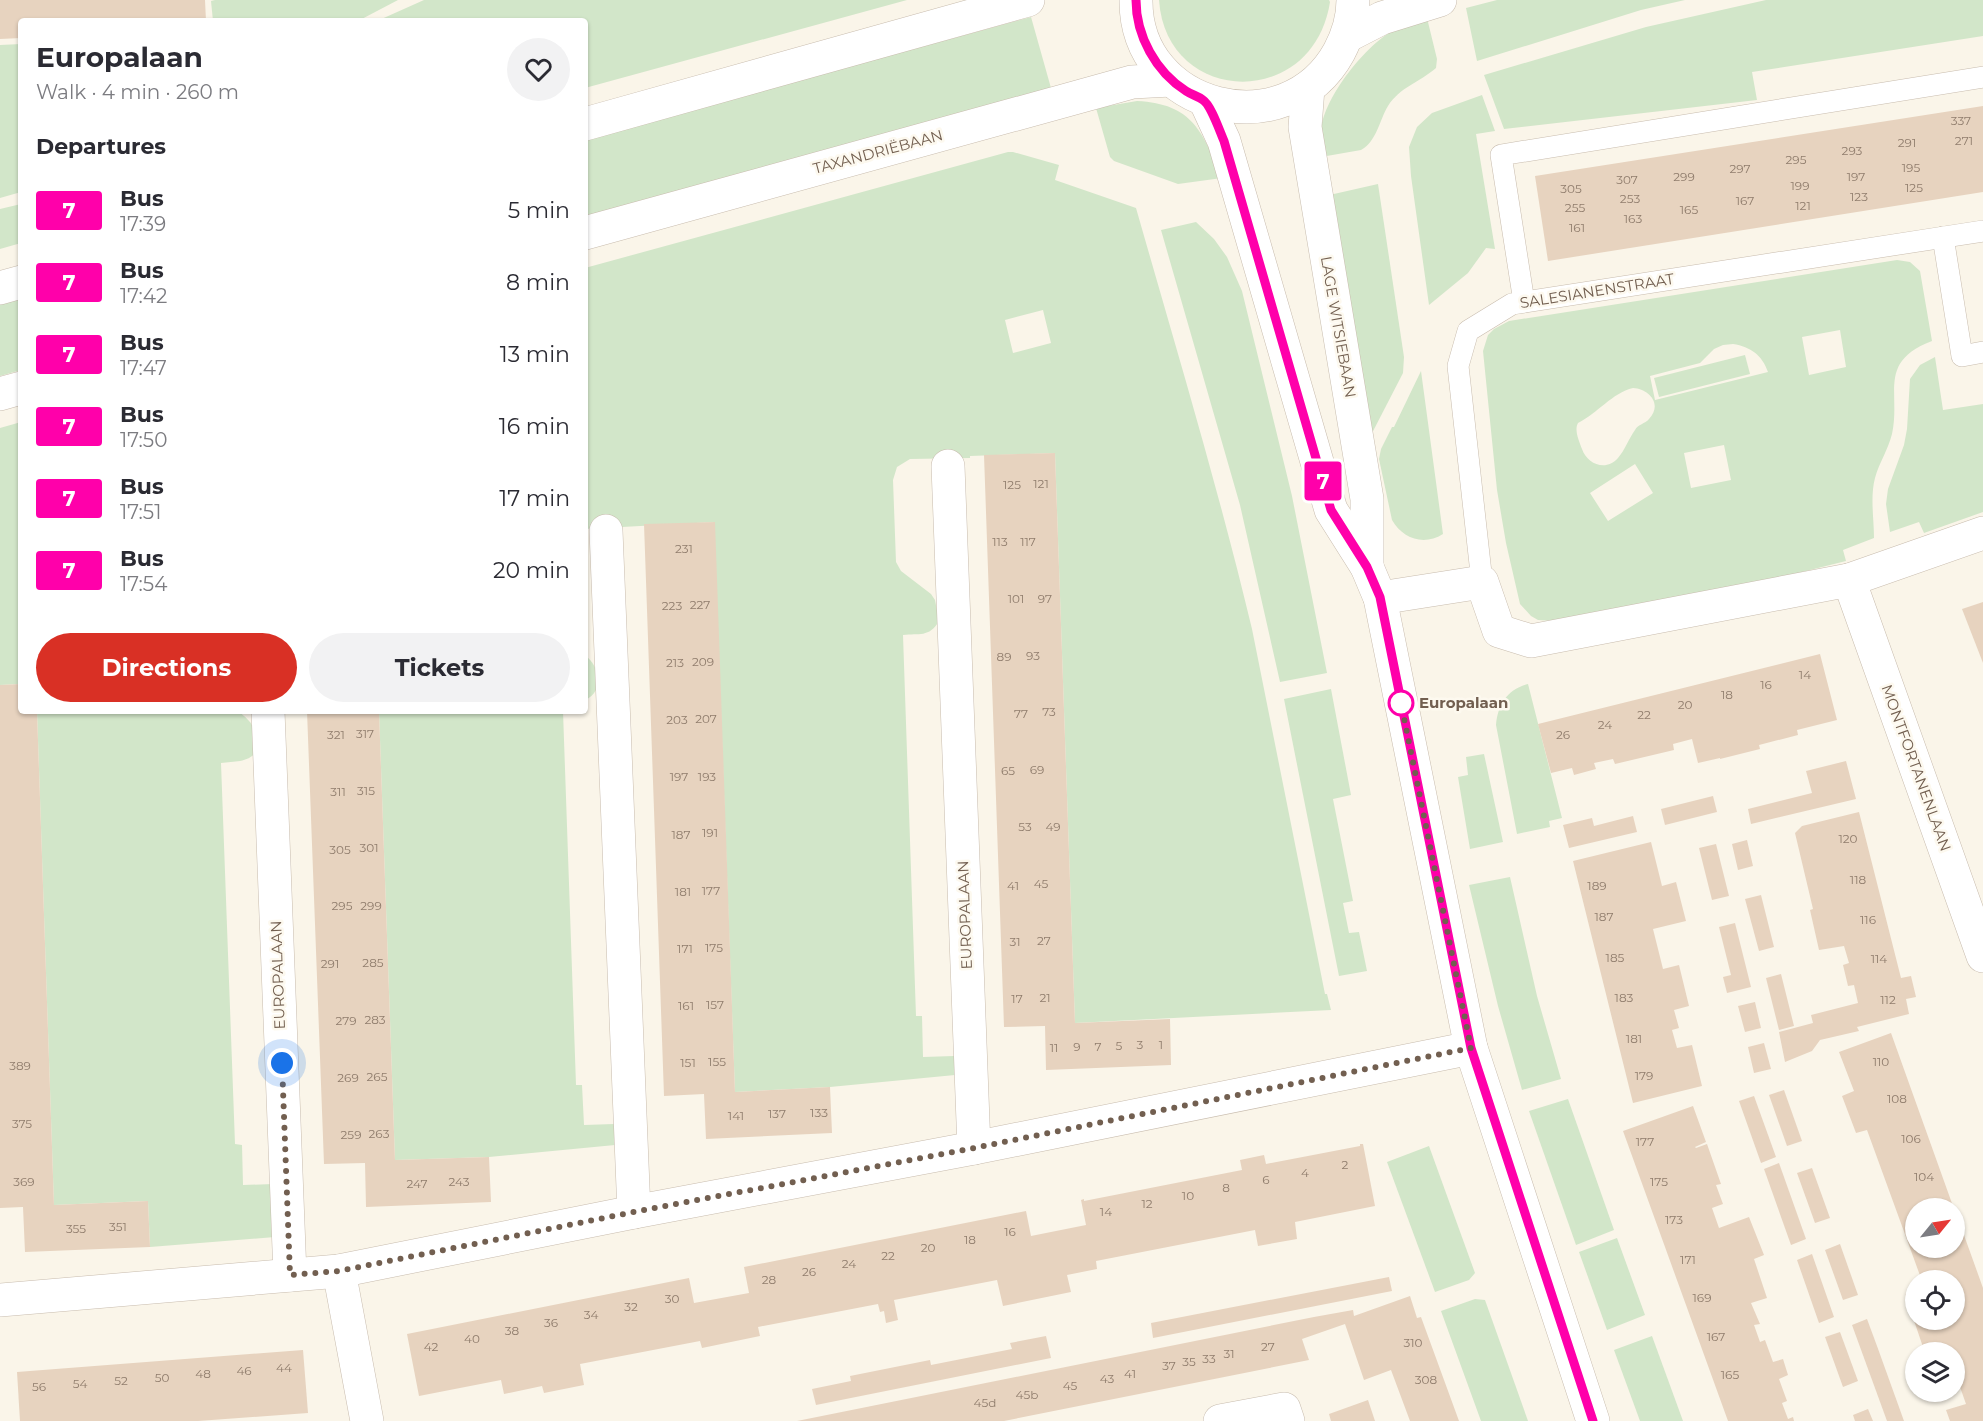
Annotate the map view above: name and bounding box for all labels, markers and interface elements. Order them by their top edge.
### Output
button: heart [507,38,570,101]
text: Europalaan [36,40,203,74]
text: Walk · 4 min · 260 m [36,80,239,104]
house number: 337 [1951,113,1971,128]
street label: TAXANDRIËBAAN [811,125,945,178]
text: Departures [36,133,166,160]
house number: 271 [1955,133,1973,148]
house number: 291 [1898,135,1916,150]
house number: 293 [1842,143,1863,158]
house number: 295 [1786,152,1807,167]
house number: 195 [1902,160,1920,175]
house number: 297 [1729,161,1751,176]
house number: 299 [1673,169,1695,184]
house number: 197 [1847,169,1865,184]
house number: 307 [1616,172,1638,187]
house number: 199 [1791,178,1809,193]
house number: 125 [1905,180,1923,195]
house number: 305 [1560,181,1582,196]
text: Bus [120,185,164,212]
house number: 123 [1850,189,1868,204]
house number: 253 [1620,191,1640,206]
house number: 167 [1736,193,1754,208]
text: 5 min [508,197,570,224]
text: 7 [62,198,76,223]
house number: 121 [1795,198,1811,213]
house number: 255 [1565,200,1585,215]
house number: 165 [1680,202,1698,217]
house number: 163 [1624,211,1642,226]
text: 17:39 [120,212,166,236]
house number: 161 [1569,220,1585,235]
street label: LAGE WITSIEBAAN [1317,255,1360,399]
text: Bus [120,257,164,284]
text: 8 min [506,269,570,296]
street label: SALESIANENSTRAAT [1518,269,1676,312]
text: 7 [62,270,76,295]
text: 17:42 [120,284,167,308]
text: Bus [120,329,164,356]
text: 13 min [500,341,570,368]
text: 7 [62,342,76,367]
text: 17:47 [120,356,167,380]
text: Bus [120,401,164,428]
text: 16 min [499,413,570,440]
text: 7 [62,414,76,439]
text: 17:50 [120,428,167,452]
line badge: 7 [1304,462,1342,500]
text: 7 [1316,469,1330,494]
text: Bus [120,473,164,500]
house number: 121 [1033,476,1049,491]
house number: 125 [1003,477,1021,492]
text: 17 min [499,485,570,512]
text: 7 [62,486,76,511]
text: 17:51 [120,500,161,524]
house number: 113 [992,534,1008,549]
house number: 117 [1020,534,1036,549]
house number: 231 [675,541,693,556]
text: Bus [120,545,164,572]
text: 20 min [493,557,570,584]
text: 7 [62,558,76,583]
text: 17:54 [120,572,167,596]
house number: 101 [1008,591,1024,606]
house number: 97 [1038,591,1052,606]
house number: 227 [690,597,710,612]
house number: 223 [662,598,682,613]
button: Directions [36,633,297,702]
button: Tickets [309,633,570,702]
house number: 93 [1026,648,1040,663]
house number: 89 [997,649,1011,664]
house number: 209 [692,654,714,669]
house number: 213 [666,655,684,670]
house number: 14 [1799,667,1811,682]
house number: 16 [1760,677,1772,692]
street label: MONTFORTANENLAAN [1877,682,1956,854]
house number: 18 [1721,687,1733,702]
marker: Europalaan [1388,690,1414,716]
place label: Europalaan [1419,693,1508,712]
house number: 20 [1678,697,1692,712]
house number: 73 [1042,704,1056,719]
house number: 77 [1014,706,1028,721]
house number: 22 [1637,707,1651,722]
house number: 207 [695,711,717,726]
house number: 203 [666,712,688,727]
house number: 24 [1598,717,1612,732]
house number: 317 [356,726,374,741]
house number: 321 [327,727,345,742]
house number: 26 [1556,727,1570,742]
house number: 69 [1030,762,1044,777]
house number: 65 [1001,763,1015,778]
house number: 197 [670,769,688,784]
house number: 193 [698,769,716,784]
house number: 315 [357,783,375,798]
house number: 311 [330,784,346,799]
house number: 53 [1018,819,1032,834]
house number: 49 [1045,819,1061,834]
house number: 191 [702,825,718,840]
house number: 187 [671,827,691,842]
house number: 120 [1838,831,1858,846]
house number: 301 [359,840,379,855]
house number: 305 [329,842,351,857]
street label: EUROPALAAN [953,860,976,970]
house number: 118 [1850,872,1867,887]
house number: 45 [1034,876,1049,891]
house number: 41 [1007,878,1019,893]
house number: 189 [1587,878,1607,893]
house number: 177 [702,883,720,898]
house number: 181 [675,884,691,899]
house number: 295 [332,898,353,913]
house number: 299 [360,898,382,913]
house number: 187 [1594,909,1614,924]
house number: 116 [1860,912,1876,927]
street label: EUROPALAAN [266,920,289,1030]
house number: 27 [1037,933,1051,948]
house number: 31 [1009,934,1021,949]
house number: 175 [705,940,723,955]
house number: 171 [677,941,693,956]
house number: 185 [1606,950,1625,965]
house number: 114 [1871,951,1887,966]
house number: 285 [362,955,384,970]
house number: 291 [321,956,339,971]
house number: 21 [1039,990,1051,1005]
house number: 183 [1615,990,1634,1005]
house number: 17 [1011,991,1023,1006]
house number: 112 [1880,992,1896,1007]
house number: 157 [706,997,724,1012]
house number: 161 [678,998,694,1013]
house number: 283 [364,1012,386,1027]
house number: 279 [335,1013,357,1028]
house number: 181 [1626,1031,1642,1046]
house number: 3 [1137,1037,1144,1052]
house number: 1 [1159,1037,1163,1052]
house number: 5 [1116,1038,1123,1053]
house number: 9 [1073,1039,1081,1054]
house number: 7 [1094,1039,1102,1054]
house number: 11 [1050,1040,1058,1055]
your location [267,1048,297,1078]
house number: 155 [708,1054,726,1069]
house number: 110 [1873,1054,1889,1069]
house number: 151 [680,1055,696,1070]
house number: 389 [9,1058,31,1073]
house number: 179 [1635,1068,1653,1083]
house number: 265 [367,1069,388,1084]
house number: 269 [337,1070,359,1085]
house number: 108 [1887,1091,1907,1106]
house number: 133 [810,1105,828,1120]
house number: 137 [768,1106,786,1121]
house number: 141 [728,1108,744,1123]
house number: 375 [12,1116,32,1131]
house number: 263 [369,1126,390,1141]
house number: 259 [341,1127,361,1142]
house number: 106 [1901,1131,1921,1146]
house number: 177 [1636,1134,1654,1149]
house number: 2 [1342,1157,1349,1172]
house number: 4 [1301,1165,1309,1180]
house number: 104 [1914,1169,1934,1184]
house number: 6 [1262,1172,1270,1187]
house number: 369 [13,1174,35,1189]
house number: 243 [448,1174,470,1189]
house number: 175 [1650,1174,1668,1189]
house number: 247 [407,1176,427,1191]
house number: 8 [1222,1180,1230,1195]
house number: 10 [1182,1188,1194,1203]
house number: 12 [1141,1196,1153,1211]
north arrow [1905,1198,1965,1258]
map controls [1905,1198,1965,1402]
house number: 14 [1100,1204,1112,1219]
house number: 173 [1665,1212,1683,1227]
house number: 351 [109,1219,127,1234]
house number: 355 [66,1221,86,1236]
house number: 16 [1004,1224,1016,1239]
house number: 18 [964,1232,976,1247]
house number: 20 [921,1240,935,1255]
house number: 22 [881,1248,895,1263]
house number: 171 [1680,1252,1696,1267]
house number: 24 [842,1256,856,1271]
house number: 26 [802,1264,816,1279]
button: locate [1905,1270,1965,1330]
house number: 28 [762,1272,777,1287]
house number: 169 [1693,1290,1711,1305]
house number: 30 [665,1291,679,1306]
house number: 32 [624,1299,638,1314]
house number: 34 [584,1307,598,1322]
house number: 36 [544,1315,558,1330]
house number: 38 [505,1323,520,1338]
house number: 167 [1707,1329,1725,1344]
house number: 40 [464,1331,480,1346]
house number: 310 [1403,1335,1423,1350]
house number: 42 [424,1339,439,1354]
house number: 27 [1261,1339,1275,1354]
button: layers [1905,1342,1965,1402]
house number: 31 [1223,1346,1235,1361]
house number: 33 [1202,1351,1216,1366]
house number: 35 [1182,1354,1196,1369]
house number: 37 [1162,1358,1176,1373]
house number: 44 [276,1360,292,1375]
house number: 46 [236,1363,252,1378]
house number: 48 [195,1366,211,1381]
house number: 41 [1124,1366,1136,1381]
house number: 165 [1721,1367,1739,1382]
house number: 50 [155,1370,169,1385]
house number: 43 [1100,1371,1114,1386]
house number: 308 [1415,1372,1438,1387]
house number: 52 [114,1373,128,1388]
house number: 54 [73,1376,87,1391]
house number: 45 [1063,1378,1078,1393]
house number: 56 [32,1379,46,1394]
house number: 45b [1016,1387,1038,1402]
house number: 45d [974,1395,996,1410]

